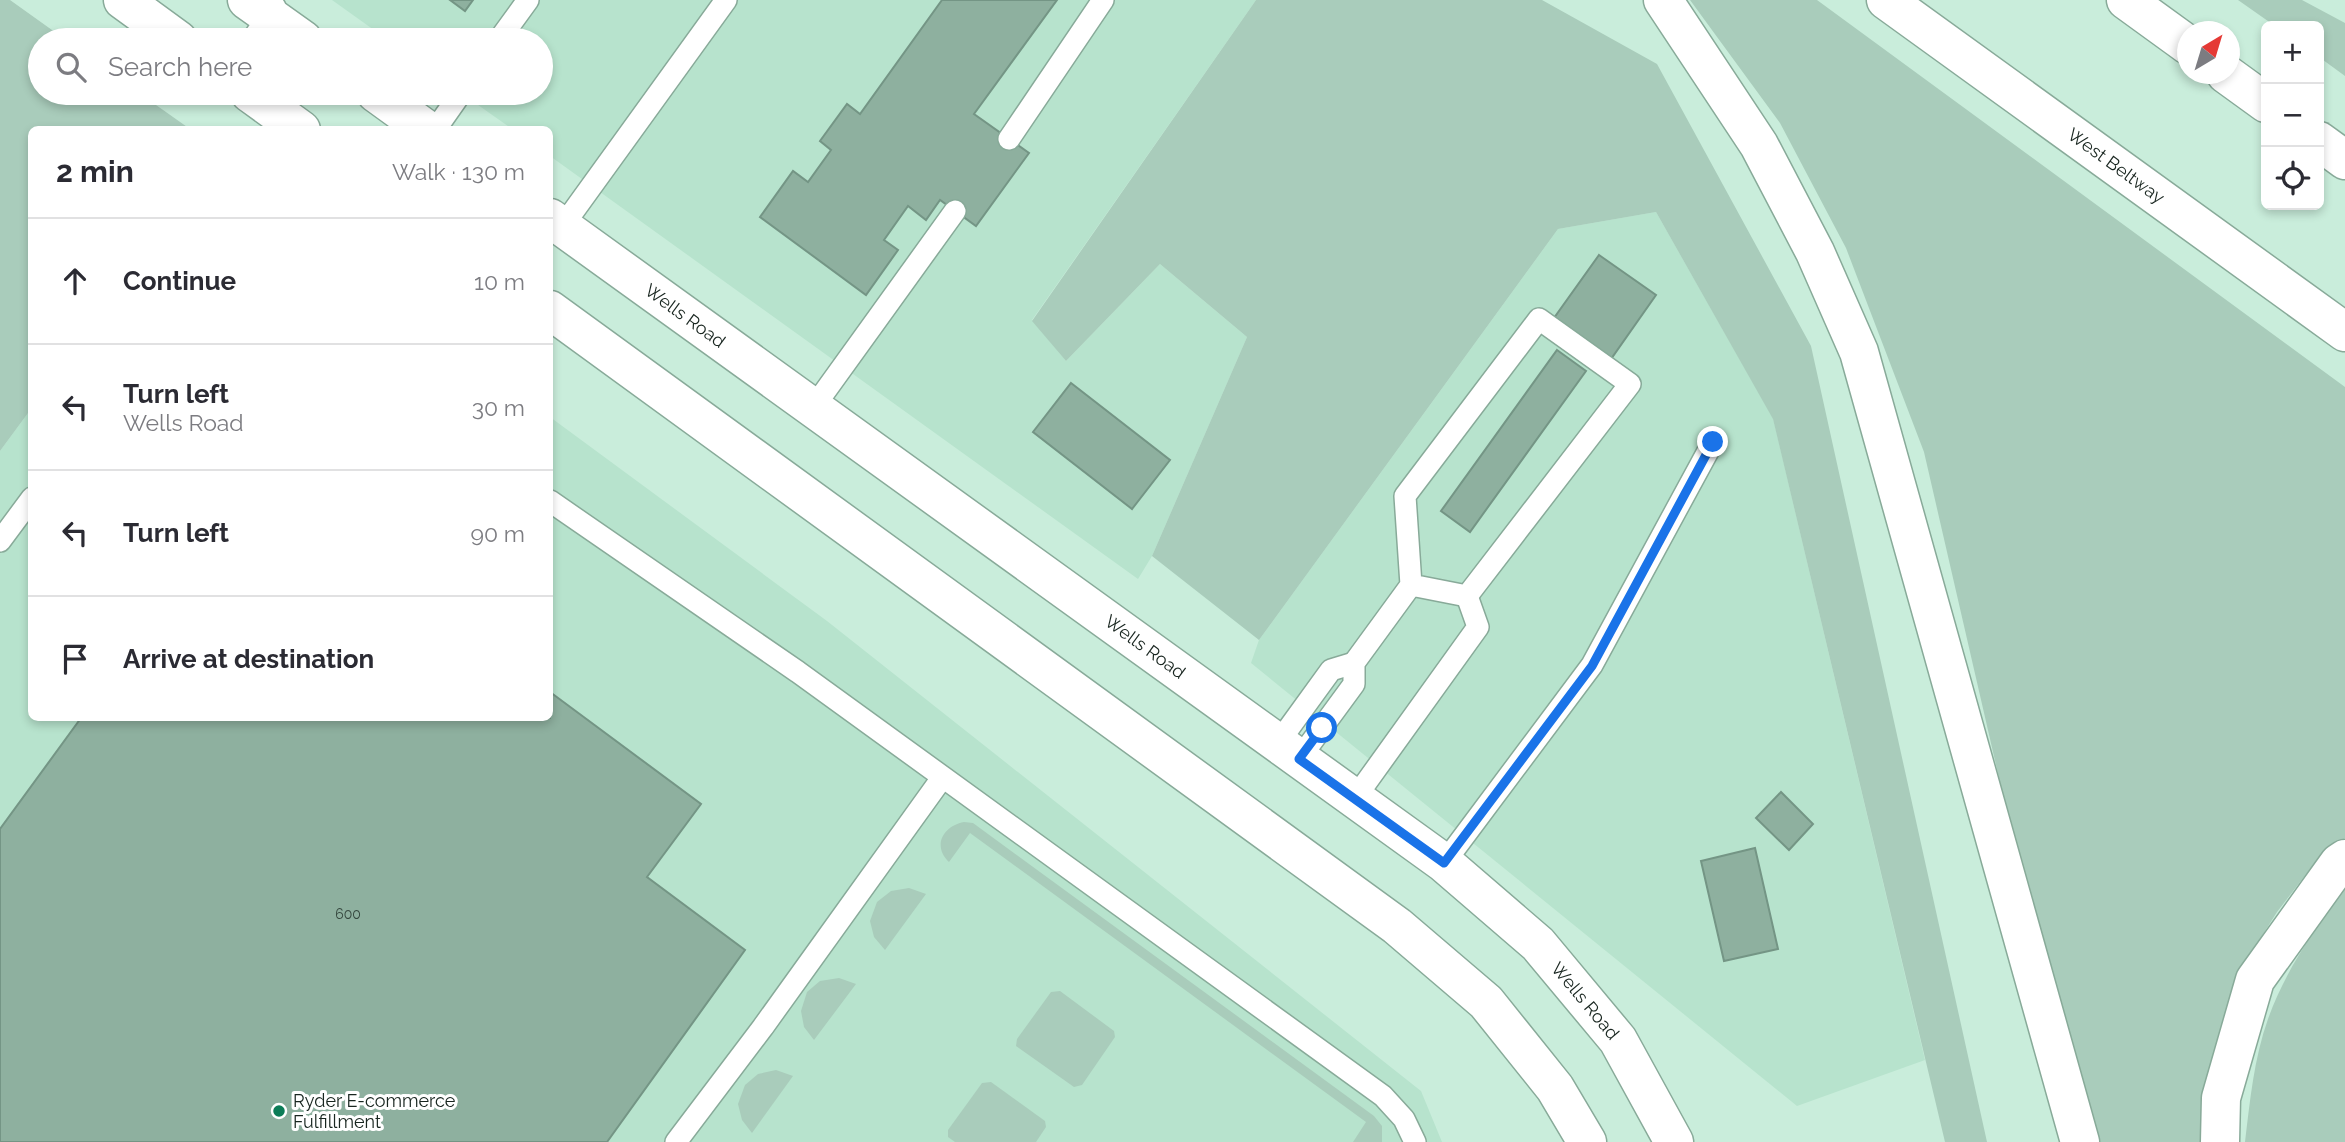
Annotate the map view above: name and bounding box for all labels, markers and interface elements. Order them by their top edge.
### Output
north arrow [2177,21,2240,84]
map controls [2261,21,2324,210]
button: + [2261,21,2324,84]
search box [28,28,553,105]
icon: search [52,48,90,86]
text: Search here [108,52,252,82]
button: − [2261,84,2324,147]
street label: West Beltway [2064,123,2169,208]
button: locate [2261,147,2324,210]
text: 2 min [56,154,134,189]
text: Walk · 130 m [392,158,525,185]
icon: ahead [56,262,94,300]
text: Continue [123,266,236,296]
text: 10 m [474,268,525,295]
street label: Wells Road [641,279,730,352]
text: Turn left [123,379,229,409]
icon: left [56,388,94,426]
text: 30 m [472,394,525,421]
text: Wells Road [123,409,244,436]
route end [1697,426,1728,457]
icon: left [56,514,94,552]
text: Turn left [123,518,229,548]
text: 90 m [470,520,525,547]
street label: Wells Road [1101,610,1190,683]
icon: arrive [56,640,94,678]
text: Arrive at destination [123,644,374,674]
route start [1306,712,1337,743]
house number: 600 [335,906,361,922]
street label: Wells Road [1547,958,1624,1044]
place label: Ryder E-commerce Fulfillment [293,1090,456,1132]
marker: Ryder E-commerce Fulfillment [271,1103,287,1119]

